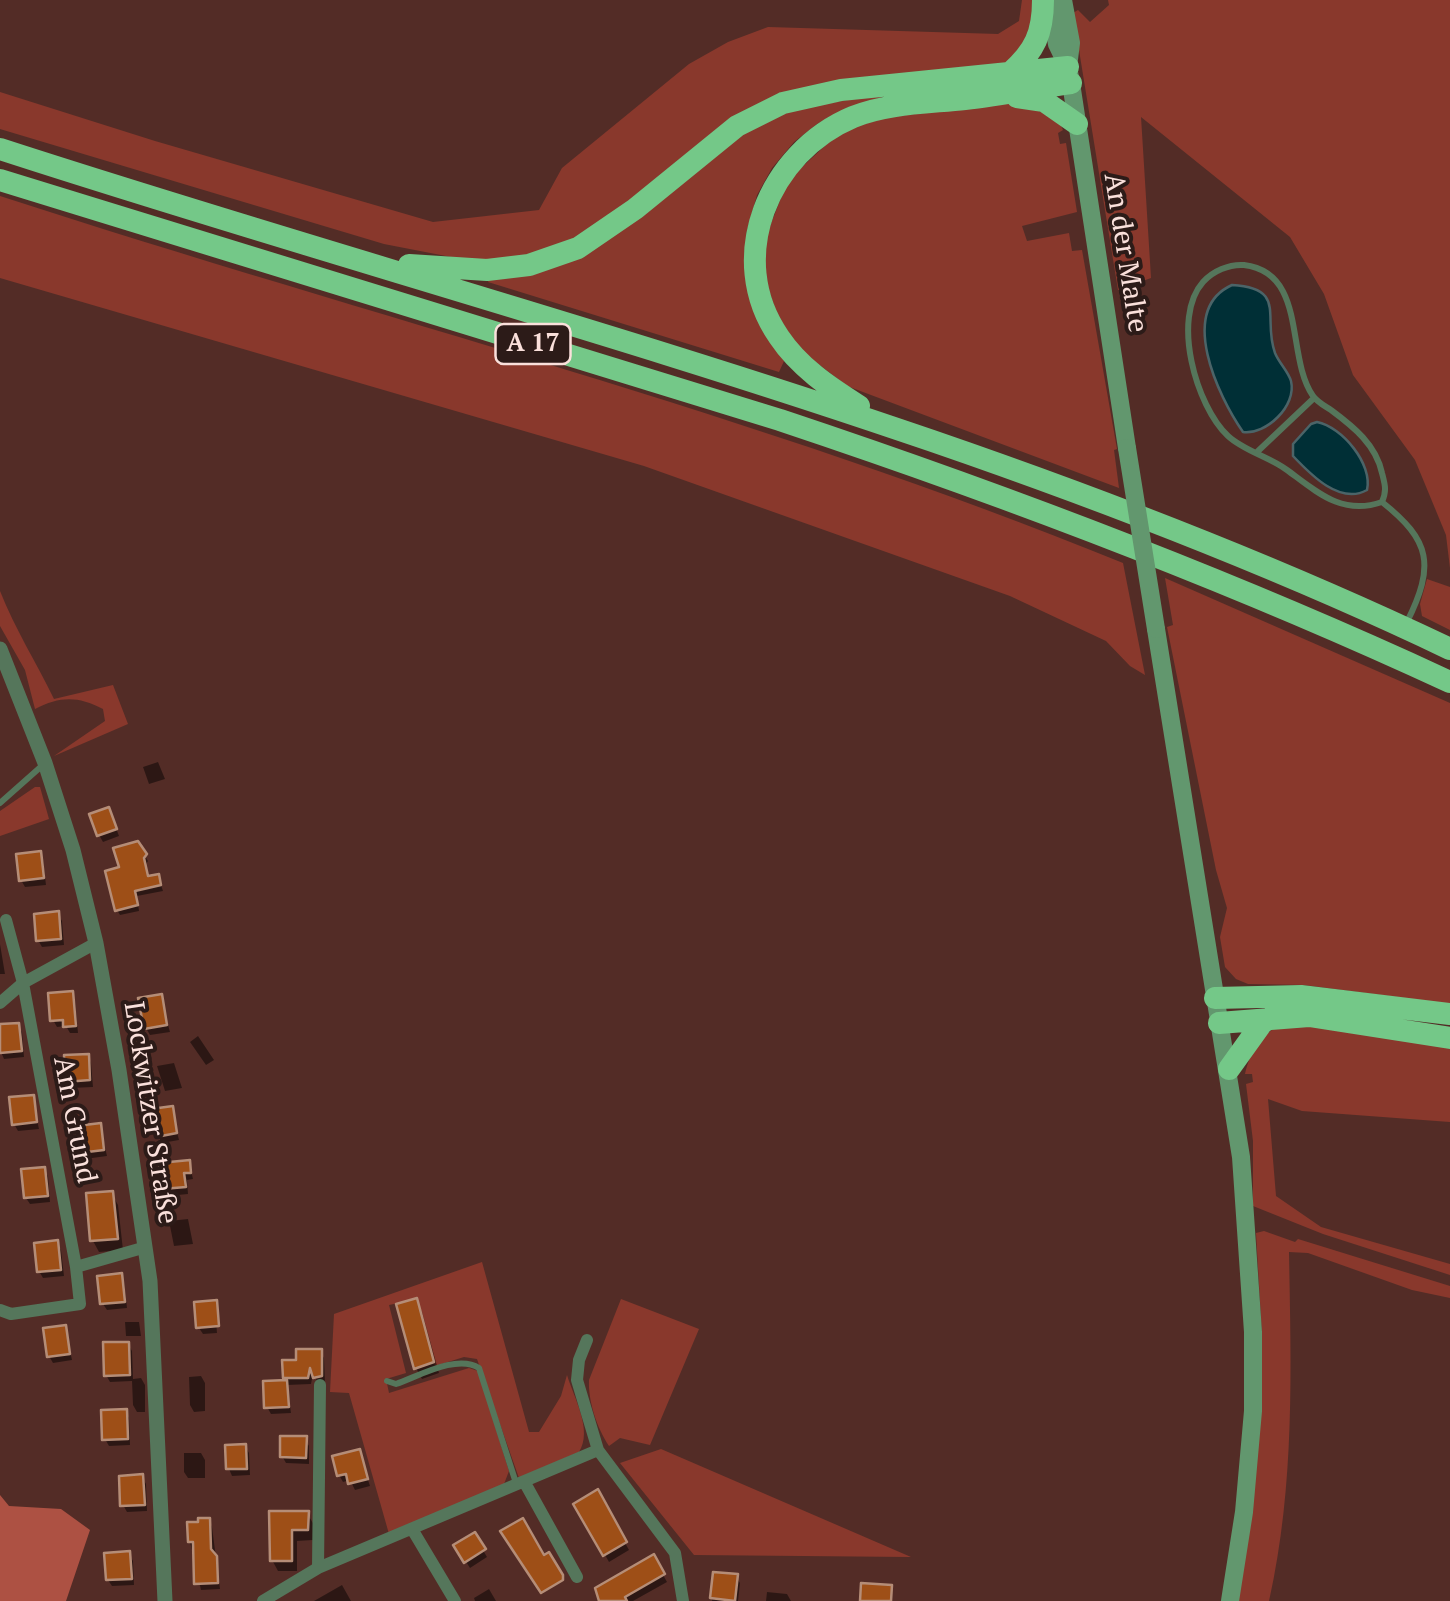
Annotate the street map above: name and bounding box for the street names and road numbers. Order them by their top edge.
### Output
street label: An der Malte [1096,171,1154,335]
road number: A 17 [496,324,570,364]
street label: Lockwitzer Straße [116,999,184,1227]
street label: Am Grund [45,1054,103,1186]

